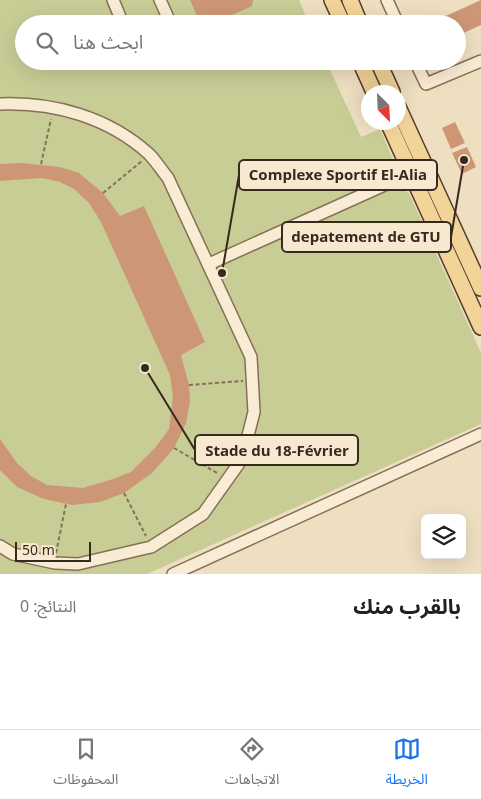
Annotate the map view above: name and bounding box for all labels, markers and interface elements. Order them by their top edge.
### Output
search box [15,15,466,70]
text: ابحث هنا [73,23,143,63]
icon: search [33,29,61,57]
north arrow [361,85,406,130]
text: Complexe Sportif El-Alia [249,159,427,191]
callout: Complexe Sportif El-Alia [239,160,437,190]
text: depatement de GTU [291,221,441,253]
callout: depatement de GTU [282,222,451,252]
callout: Stade du 18-Février [195,435,358,465]
text: Stade du 18-Février [205,435,349,467]
map controls [421,514,466,559]
button: layers [421,514,466,559]
text: 50 m [22,536,55,565]
scale bar [15,539,91,562]
text: بالقرب منك [353,585,461,629]
text: النتائج: 0 [20,590,76,624]
tab: المحفوظات [53,735,118,794]
tab: الاتجاهات [225,735,279,794]
tab: الخريطة [386,735,428,794]

